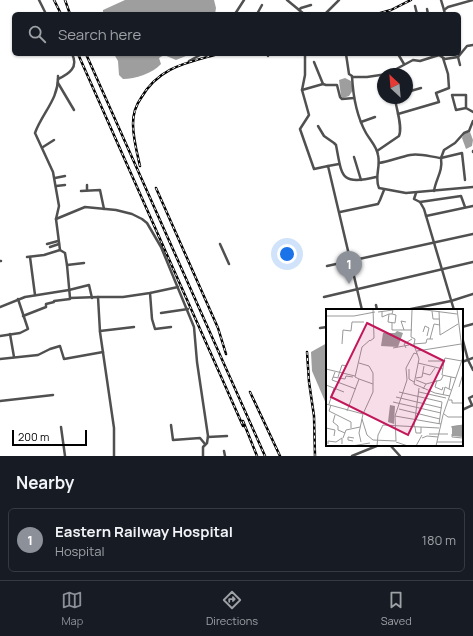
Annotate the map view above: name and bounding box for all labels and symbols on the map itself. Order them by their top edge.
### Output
north arrow [377,68,413,104]
your location [277,244,297,264]
pin: 1 [336,251,362,284]
inset map [326,309,463,446]
scale bar [12,428,87,447]

